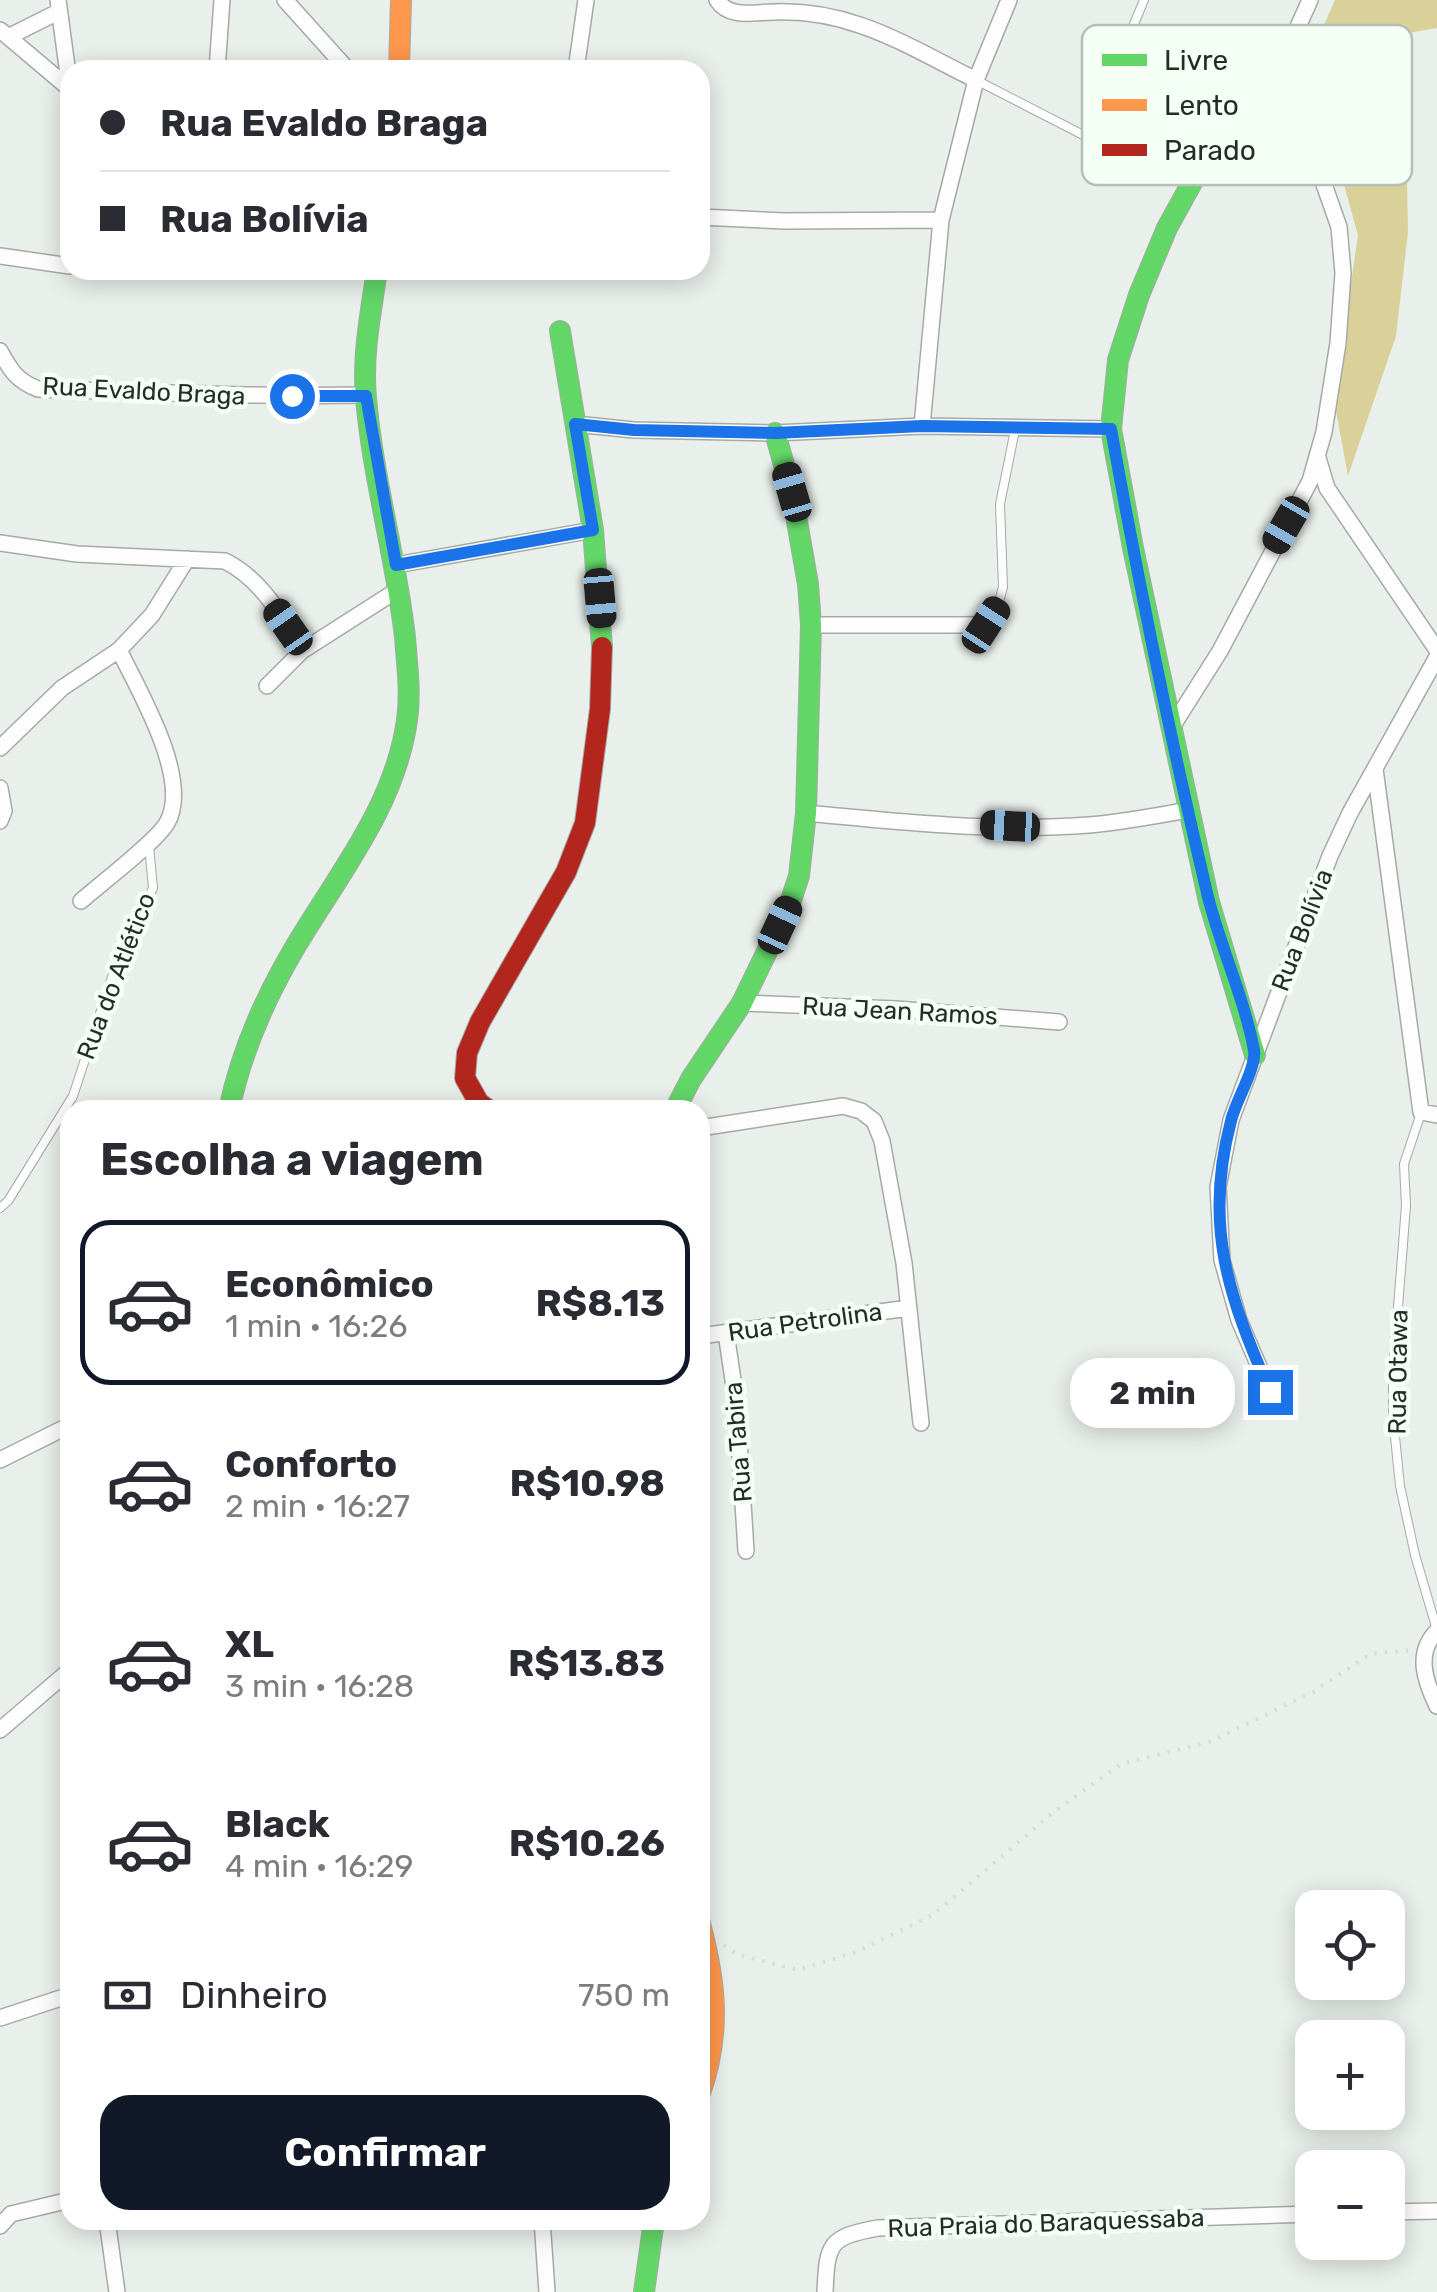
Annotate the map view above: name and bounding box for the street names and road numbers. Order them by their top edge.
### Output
street label: Rua Evaldo Braga [42,371,246,411]
street label: Rua Bolívia [1265,865,1339,995]
street label: Rua do Atlético [71,889,161,1063]
street label: Rua Jean Ramos [801,991,999,1031]
street label: Rua Petrolina [726,1297,884,1347]
street label: Rua Otawa [1382,1309,1414,1435]
street label: Rua Tabira [718,1381,758,1503]
street label: Rua Praia do Baraquessaba [887,2203,1205,2243]

